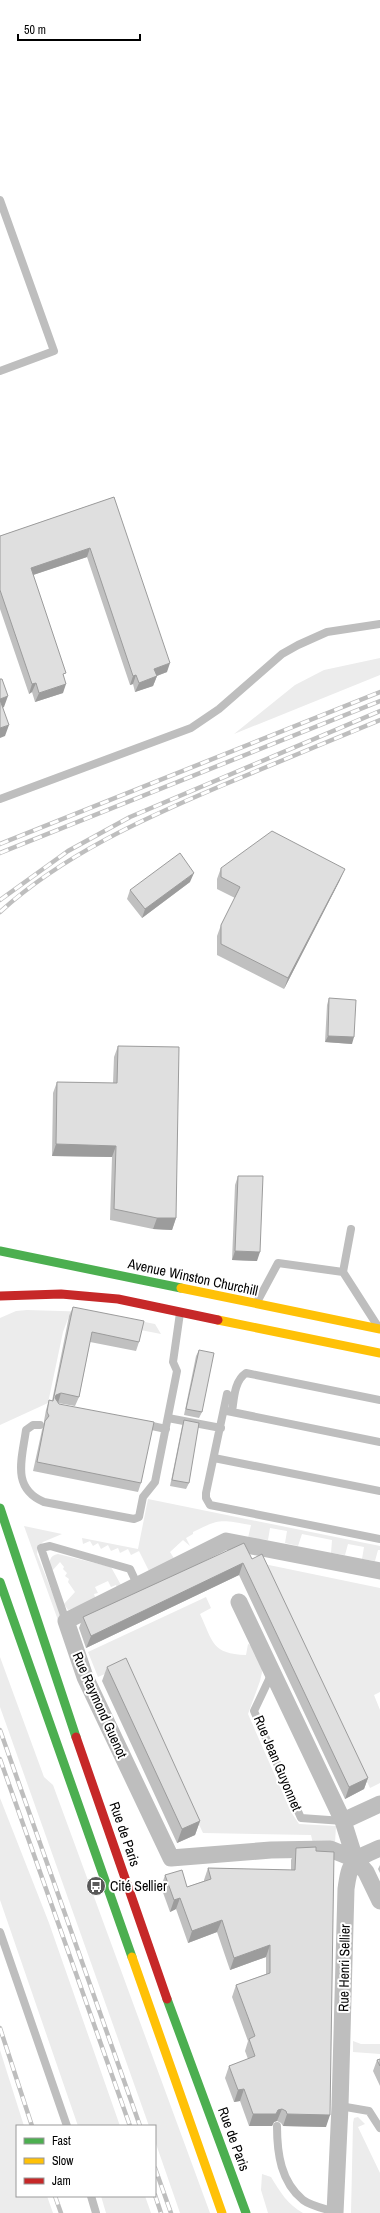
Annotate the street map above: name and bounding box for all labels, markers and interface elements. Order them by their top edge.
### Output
scale bar [18,16,140,42]
text: 50 m [24,22,46,38]
street label: Avenue Winston Churchill [125,1254,260,1300]
street label: Rue Raymond Guenot [69,1649,131,1761]
street label: Rue Jean Guyonnet [250,1712,306,1814]
street label: Rue de Paris [106,1799,144,1869]
bus stop icon: Cité Sellier [85,1875,107,1897]
place label: Cité Sellier [110,1877,167,1895]
street label: Rue Henri Sellier [334,1924,354,2012]
street label: Rue de Paris [214,2104,254,2174]
legend [16,2125,156,2197]
text: Fast [52,2133,71,2149]
text: Slow [52,2153,74,2169]
text: Jam [52,2173,71,2189]

